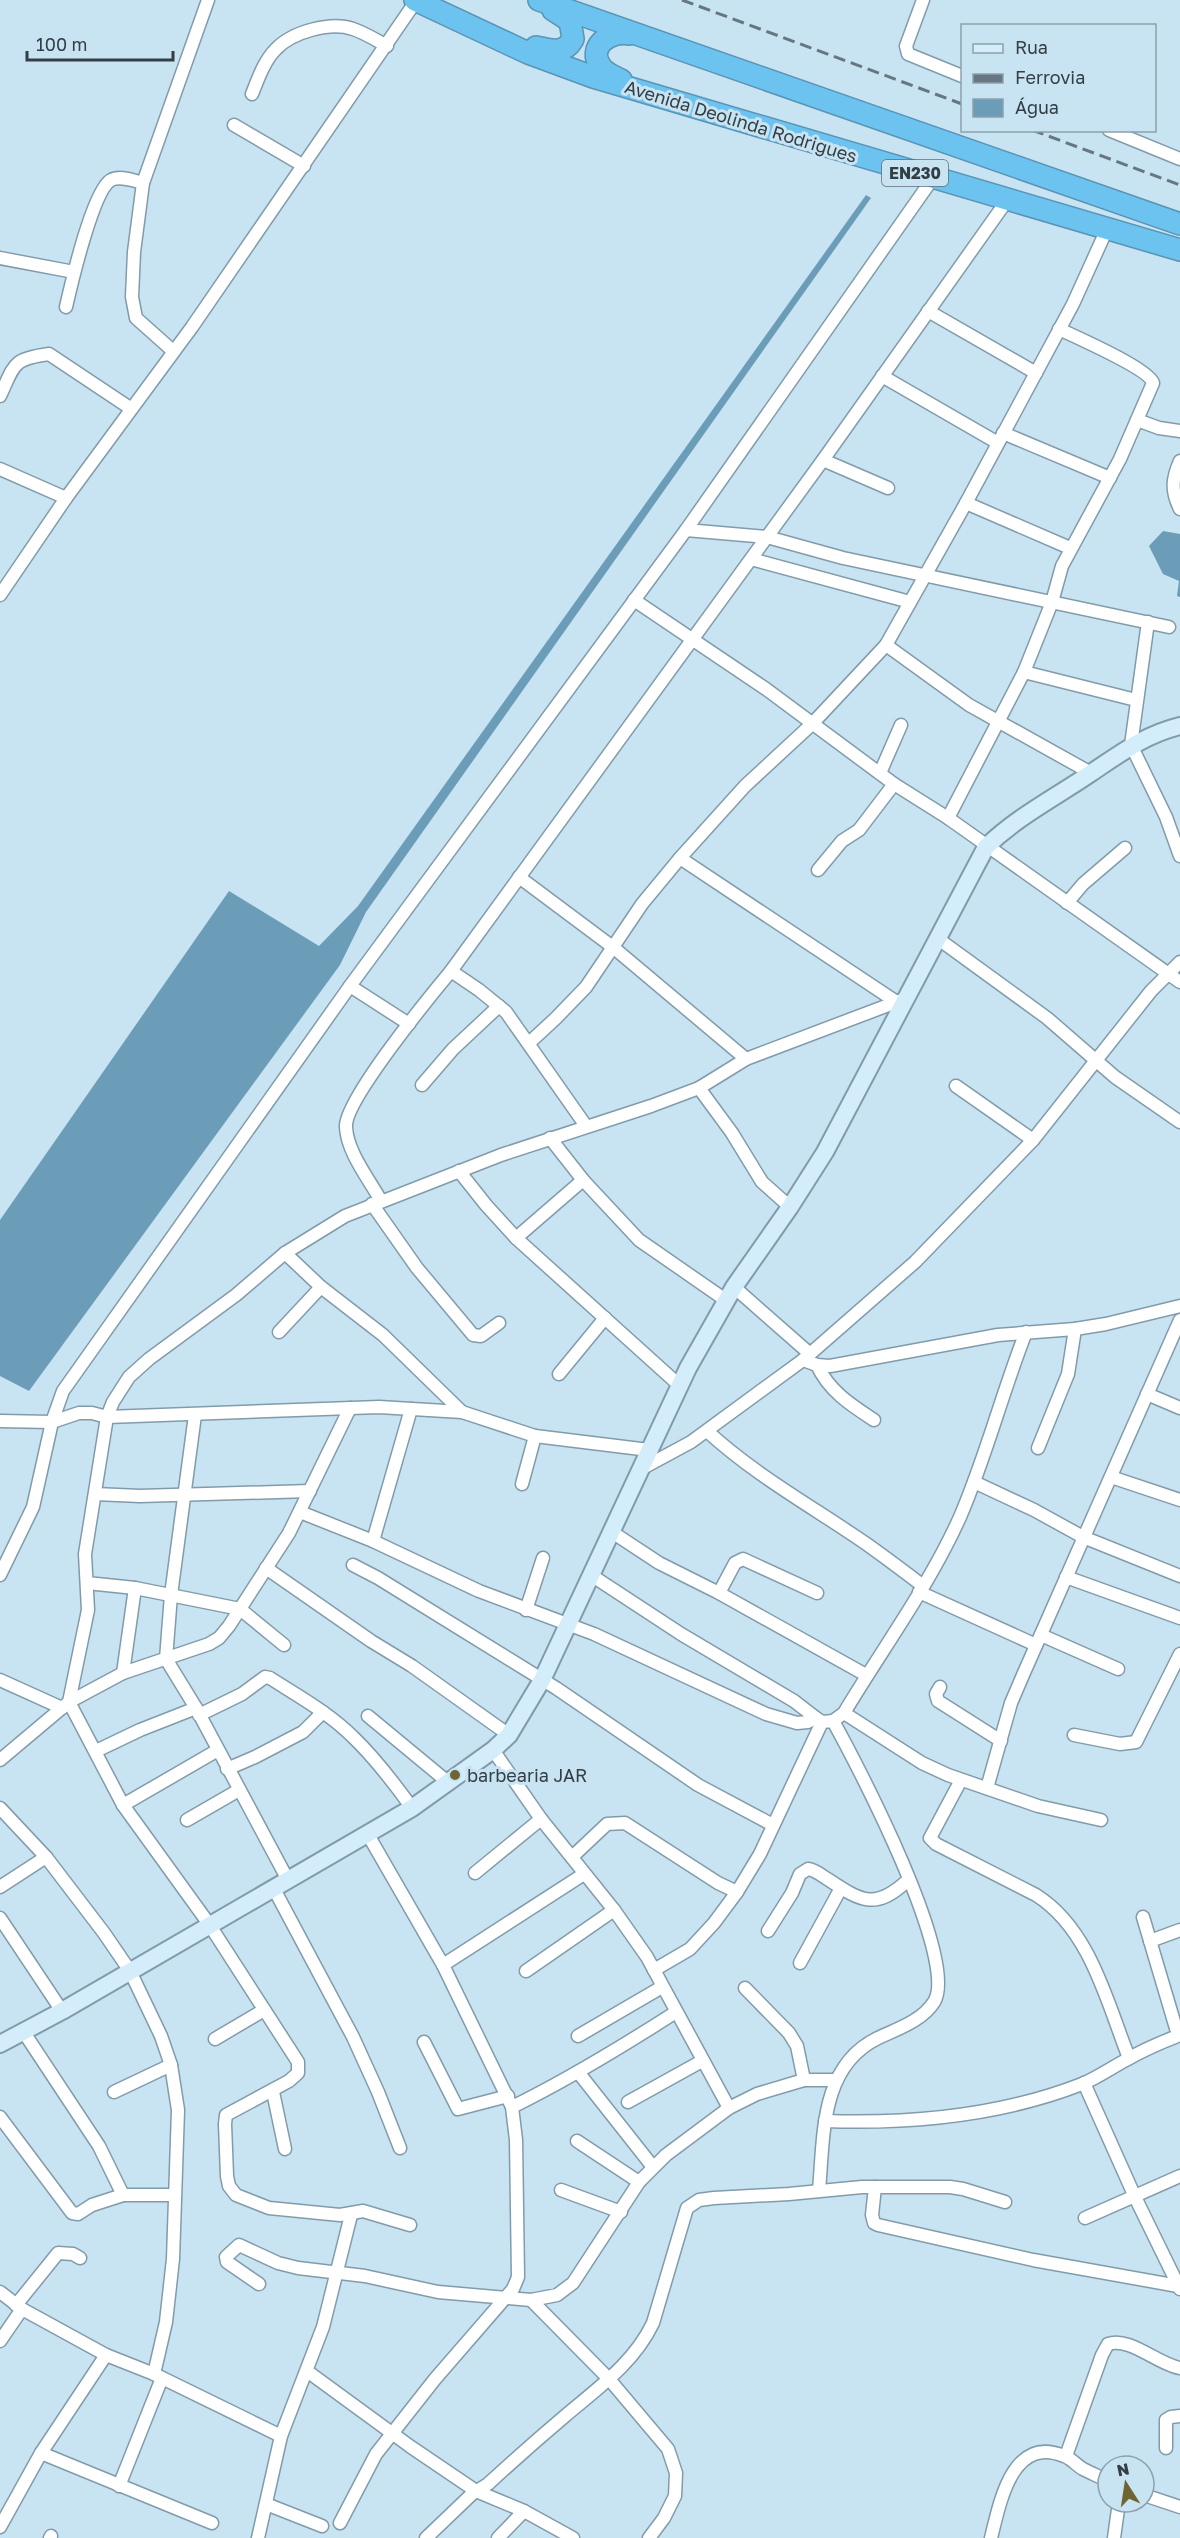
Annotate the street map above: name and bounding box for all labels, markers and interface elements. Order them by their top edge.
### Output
scale bar [27,24,172,62]
legend [961,24,1156,132]
text: 100 m [36,33,87,55]
text: Rua [1015,36,1048,58]
text: Ferrovia [1015,66,1085,88]
street label: Avenida Deolinda Rodrigues [622,75,860,167]
text: Água [1015,96,1059,118]
road number: EN230 [882,160,948,186]
place label: barbearia JAR [467,1764,587,1786]
marker: barbearia JAR [448,1768,462,1782]
north arrow [1096,2454,1156,2514]
text: N [1115,2458,1131,2480]

